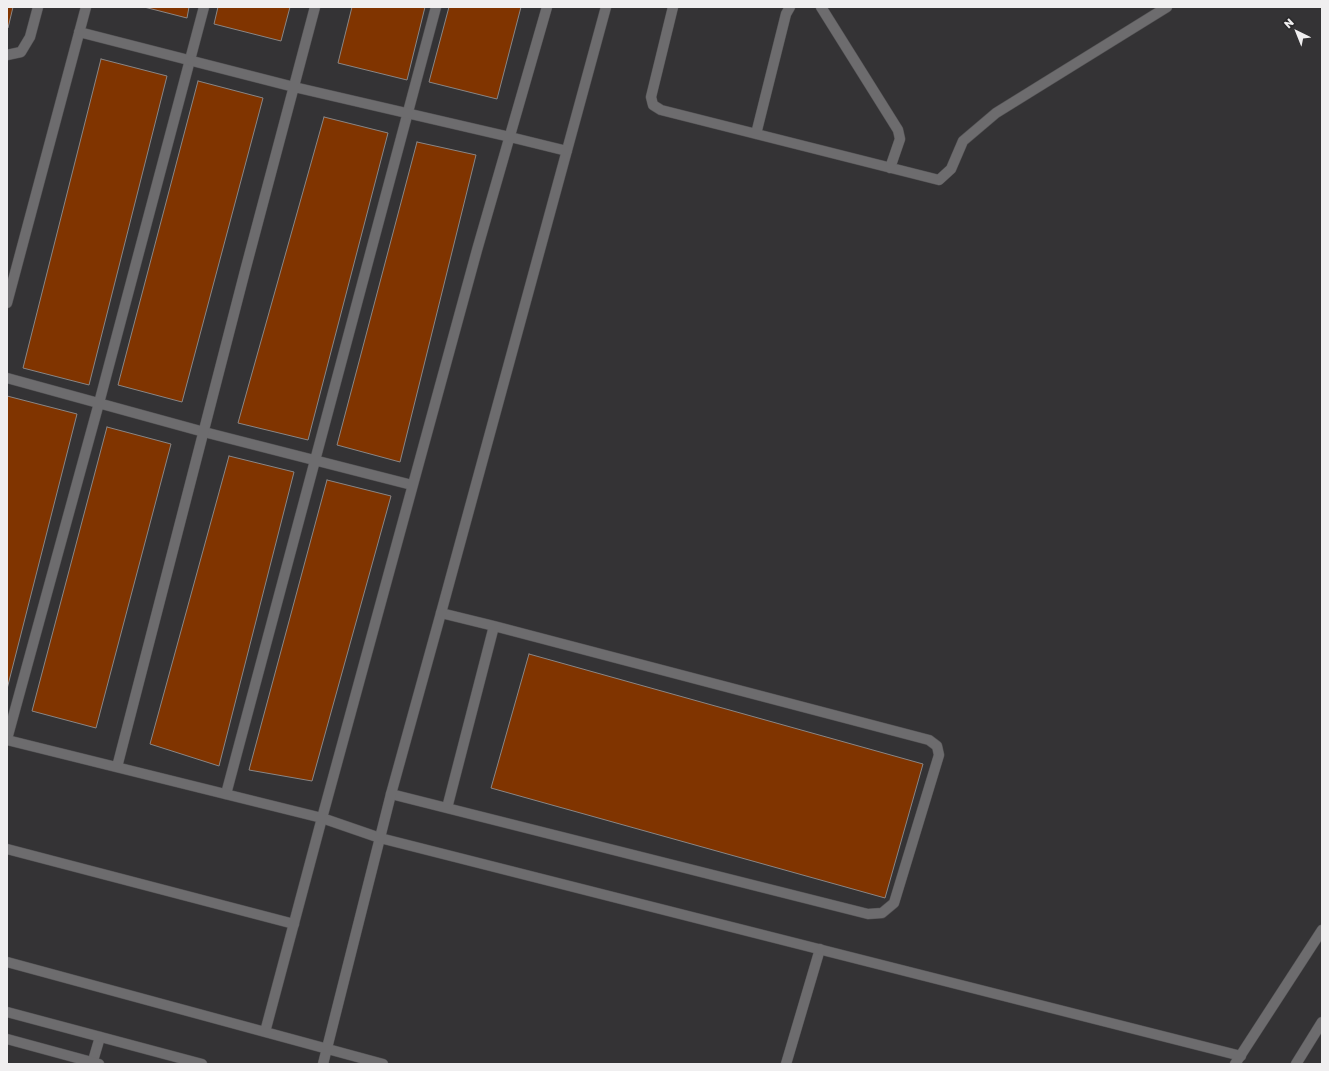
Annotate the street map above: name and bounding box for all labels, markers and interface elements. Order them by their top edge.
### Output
north arrow [1277,12,1317,52]
text: N [1281,15,1296,30]

